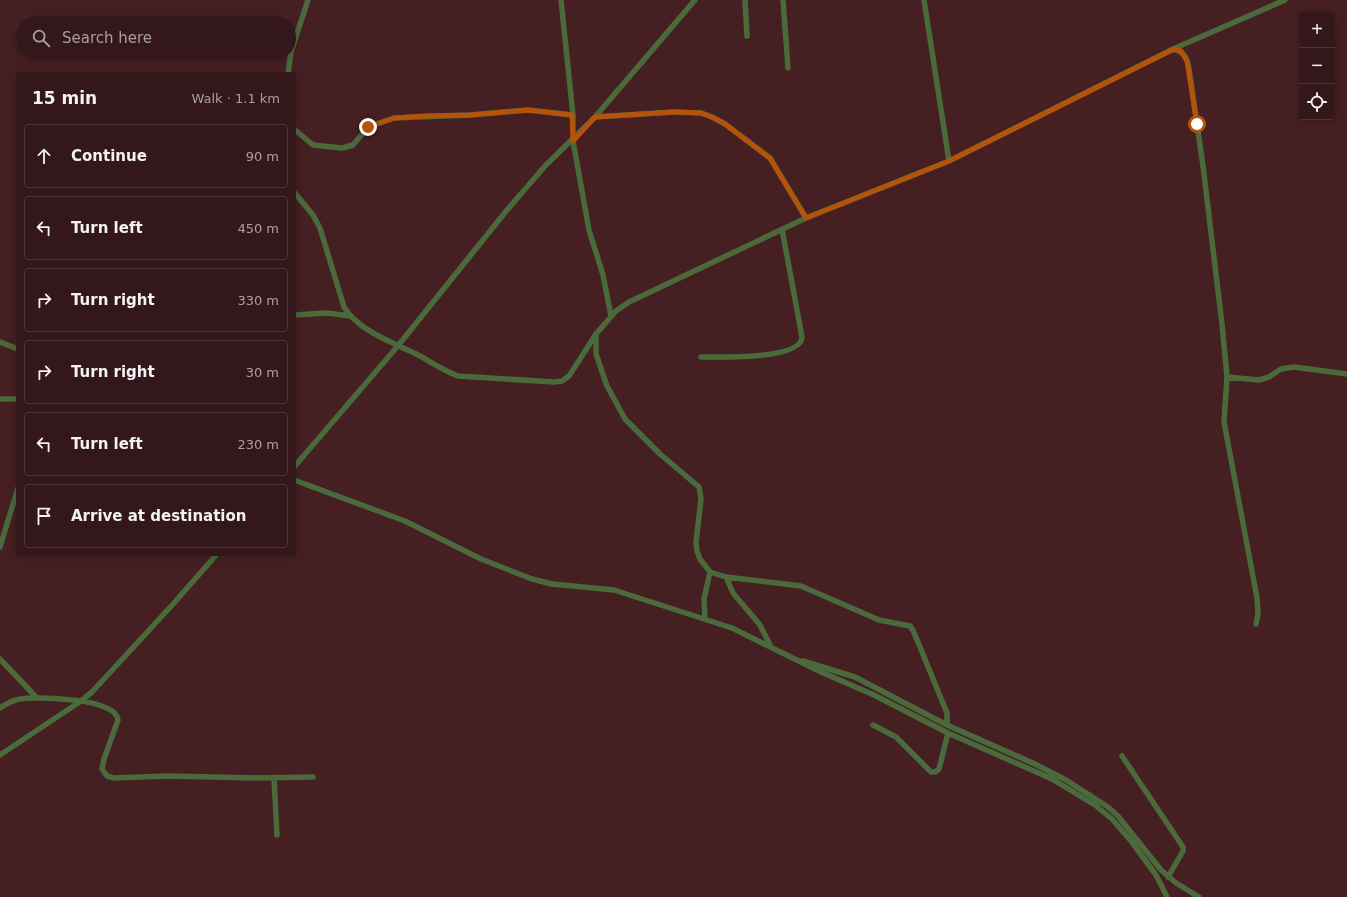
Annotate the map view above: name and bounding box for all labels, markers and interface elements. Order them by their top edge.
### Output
map controls [1299,12,1335,120]
button: + [1299,12,1335,48]
search box [16,16,296,60]
icon: search [30,27,52,49]
text: Search here [62,29,152,47]
button: − [1299,48,1335,84]
button: locate [1299,84,1335,120]
text: 15 min [32,88,97,108]
text: Walk · 1.1 km [191,91,280,106]
route start [1188,115,1206,133]
route end [359,118,377,136]
icon: ahead [33,145,55,167]
text: Continue [71,147,147,165]
text: 90 m [246,149,279,164]
icon: left [33,217,55,239]
text: Turn left [71,219,143,237]
text: 450 m [237,221,279,236]
icon: right [33,289,55,311]
text: Turn right [71,291,155,309]
text: 330 m [237,293,279,308]
icon: right [33,361,55,383]
text: Turn right [71,363,155,381]
text: 30 m [246,365,279,380]
icon: left [33,433,55,455]
text: Turn left [71,435,143,453]
text: 230 m [237,437,279,452]
icon: arrive [33,505,55,527]
text: Arrive at destination [71,507,246,525]

